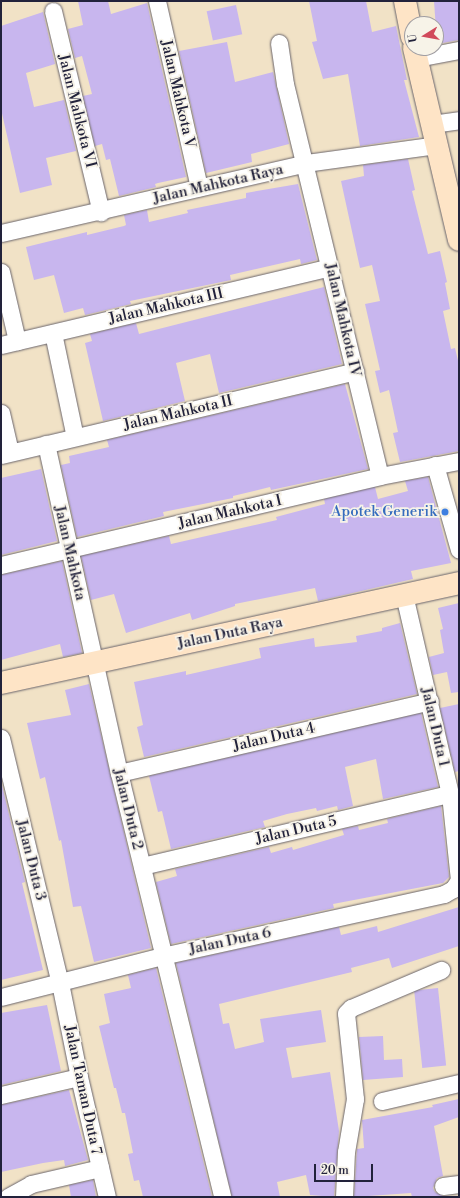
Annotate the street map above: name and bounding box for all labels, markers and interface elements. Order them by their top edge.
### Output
north arrow [404,16,444,56]
text: U [406,33,421,44]
street label: Jalan Mahkota V [157,38,199,150]
street label: Jalan Mahkota VI [54,52,100,170]
street label: Jalan Mahkota Raya [151,160,285,208]
street label: Jalan Mahkota IV [321,261,365,379]
street label: Jalan Mahkota III [107,284,225,328]
street label: Jalan Mahkota II [122,392,234,434]
street label: Jalan Mahkota I [176,491,284,533]
place label: Apotek Generik [331,503,437,521]
street label: Jalan Mahkota [50,504,90,602]
marker: Apotek Generik [440,507,450,517]
street label: Jalan Duta Raya [176,613,284,653]
street label: Jalan Duta 1 [417,686,453,768]
street label: Jalan Duta 4 [231,719,317,755]
street label: Jalan Duta 2 [109,767,147,851]
street label: Jalan Duta 5 [254,812,338,848]
street label: Jalan Duta 3 [12,818,50,902]
street label: Jalan Duta 6 [187,924,273,958]
street label: Jalan Taman Duta 7 [60,1024,106,1156]
scale bar [316,1156,375,1182]
text: 20 m [321,1163,349,1178]

